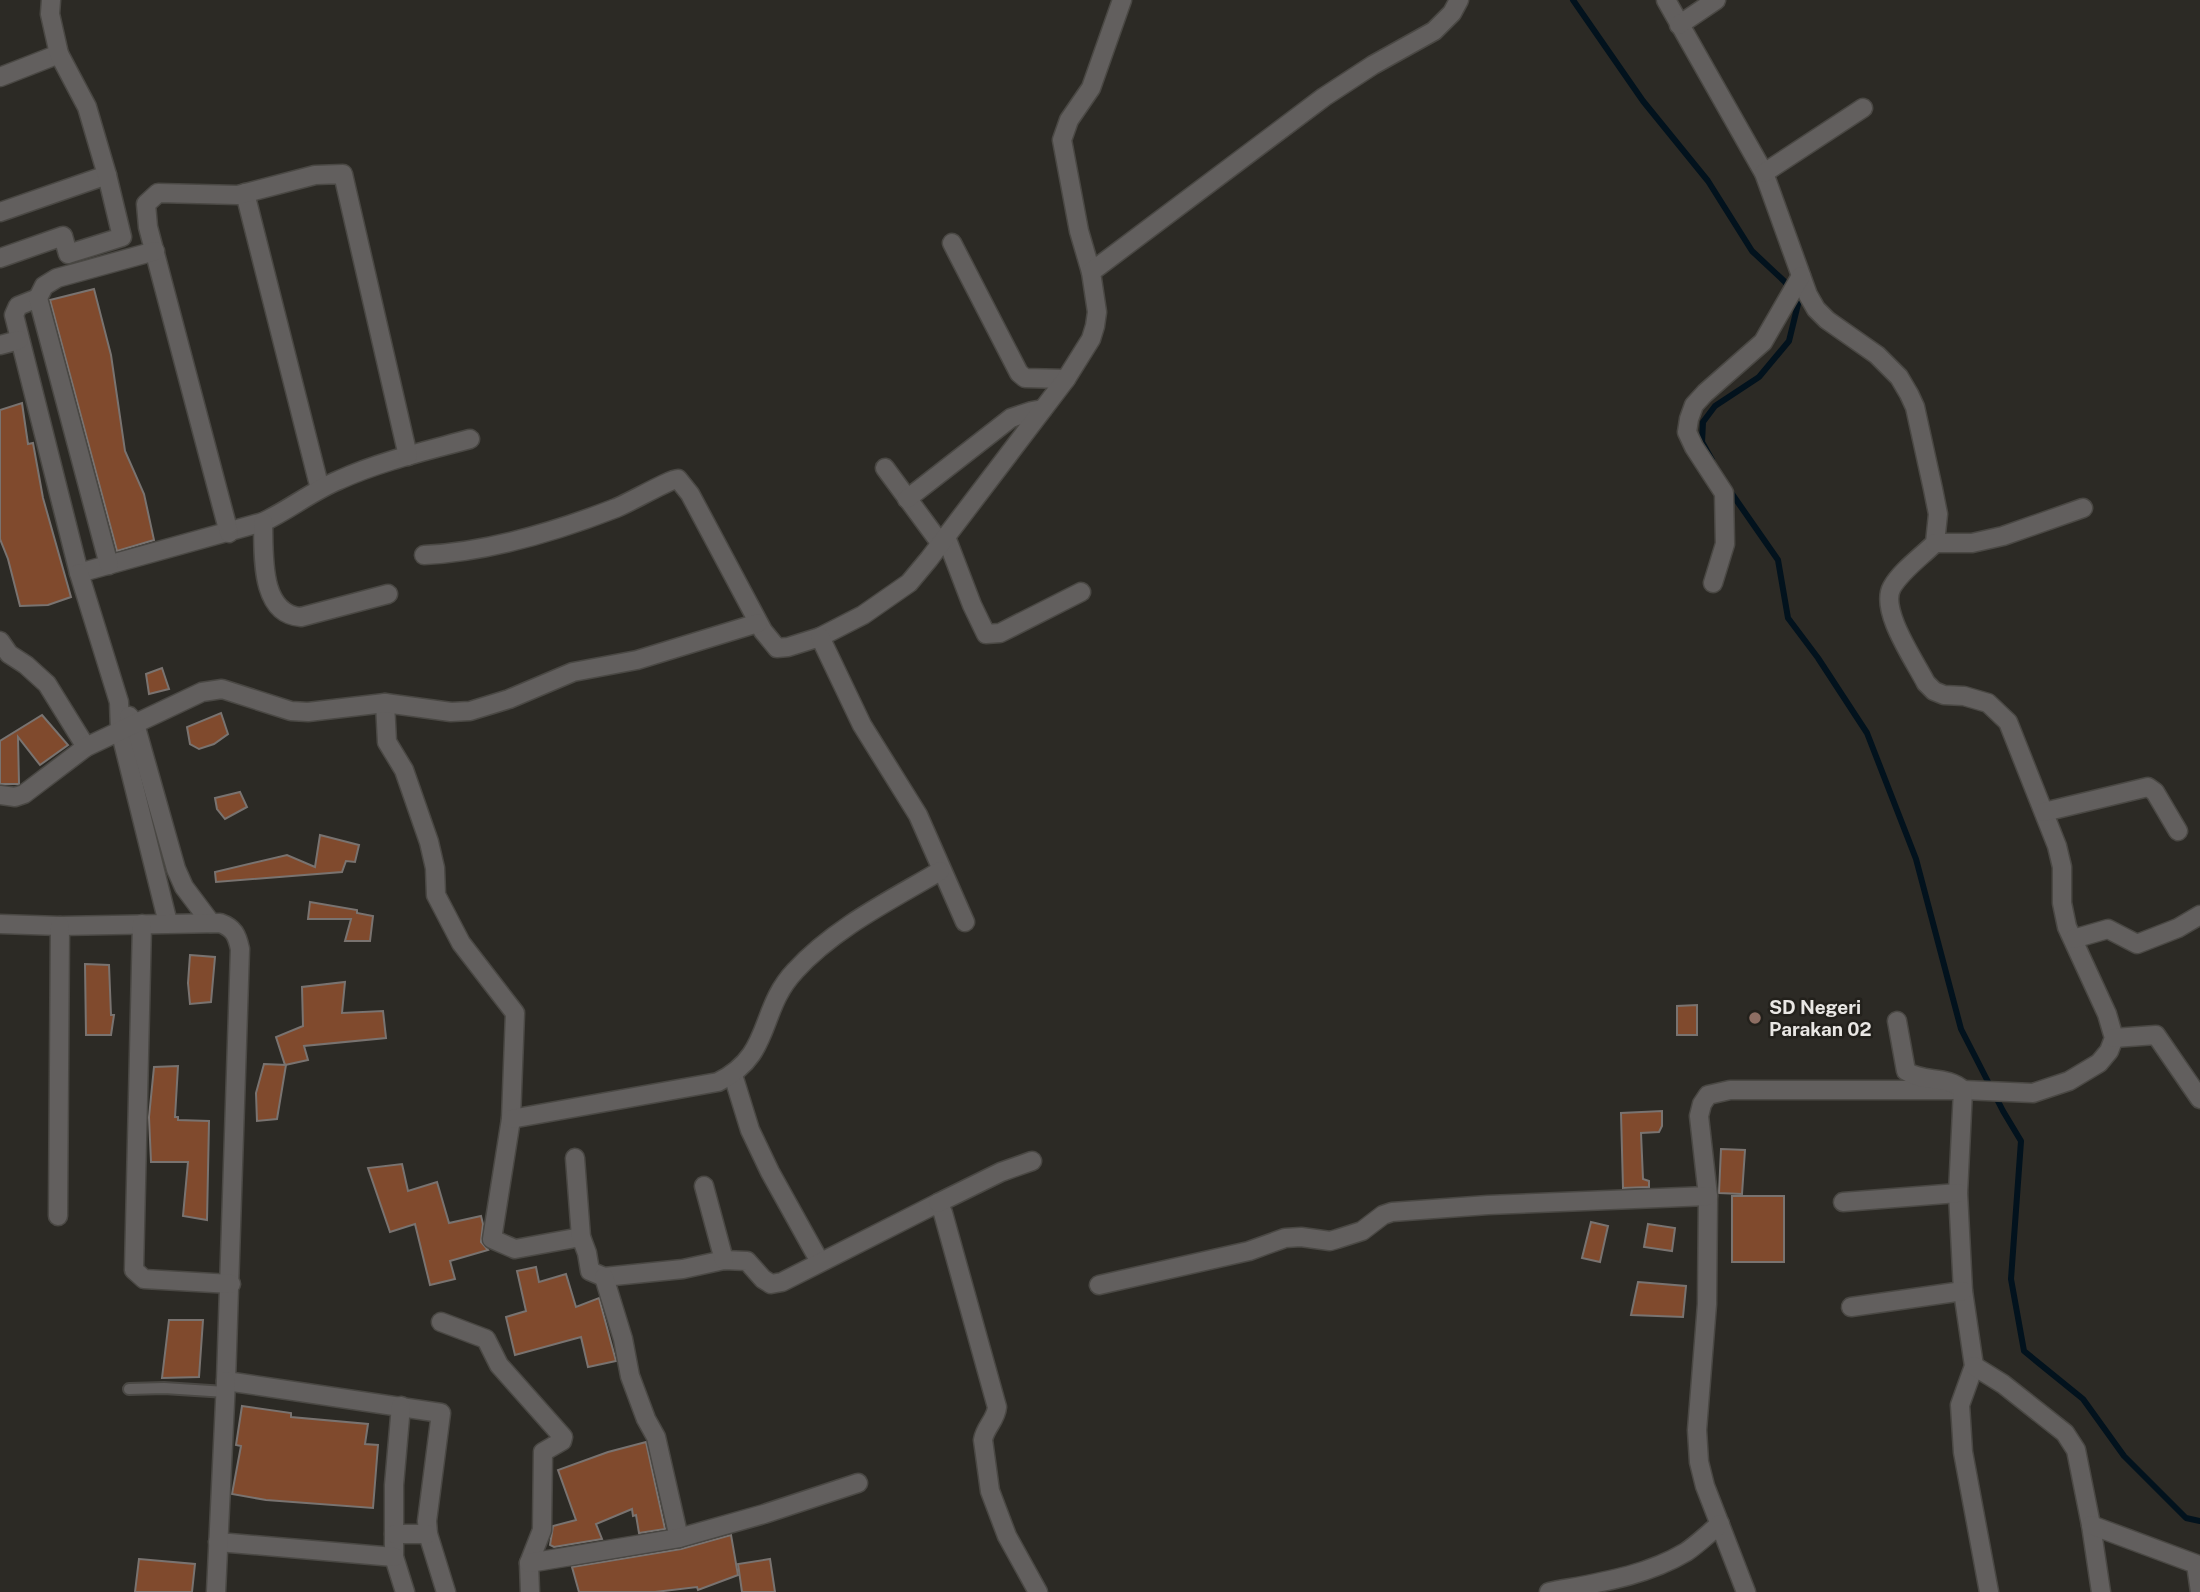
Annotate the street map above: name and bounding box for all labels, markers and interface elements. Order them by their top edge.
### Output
place label: SD Negeri Parakan 02 [1769,996,1872,1040]
marker: SD Negeri Parakan 02 [1747,1010,1763,1026]

